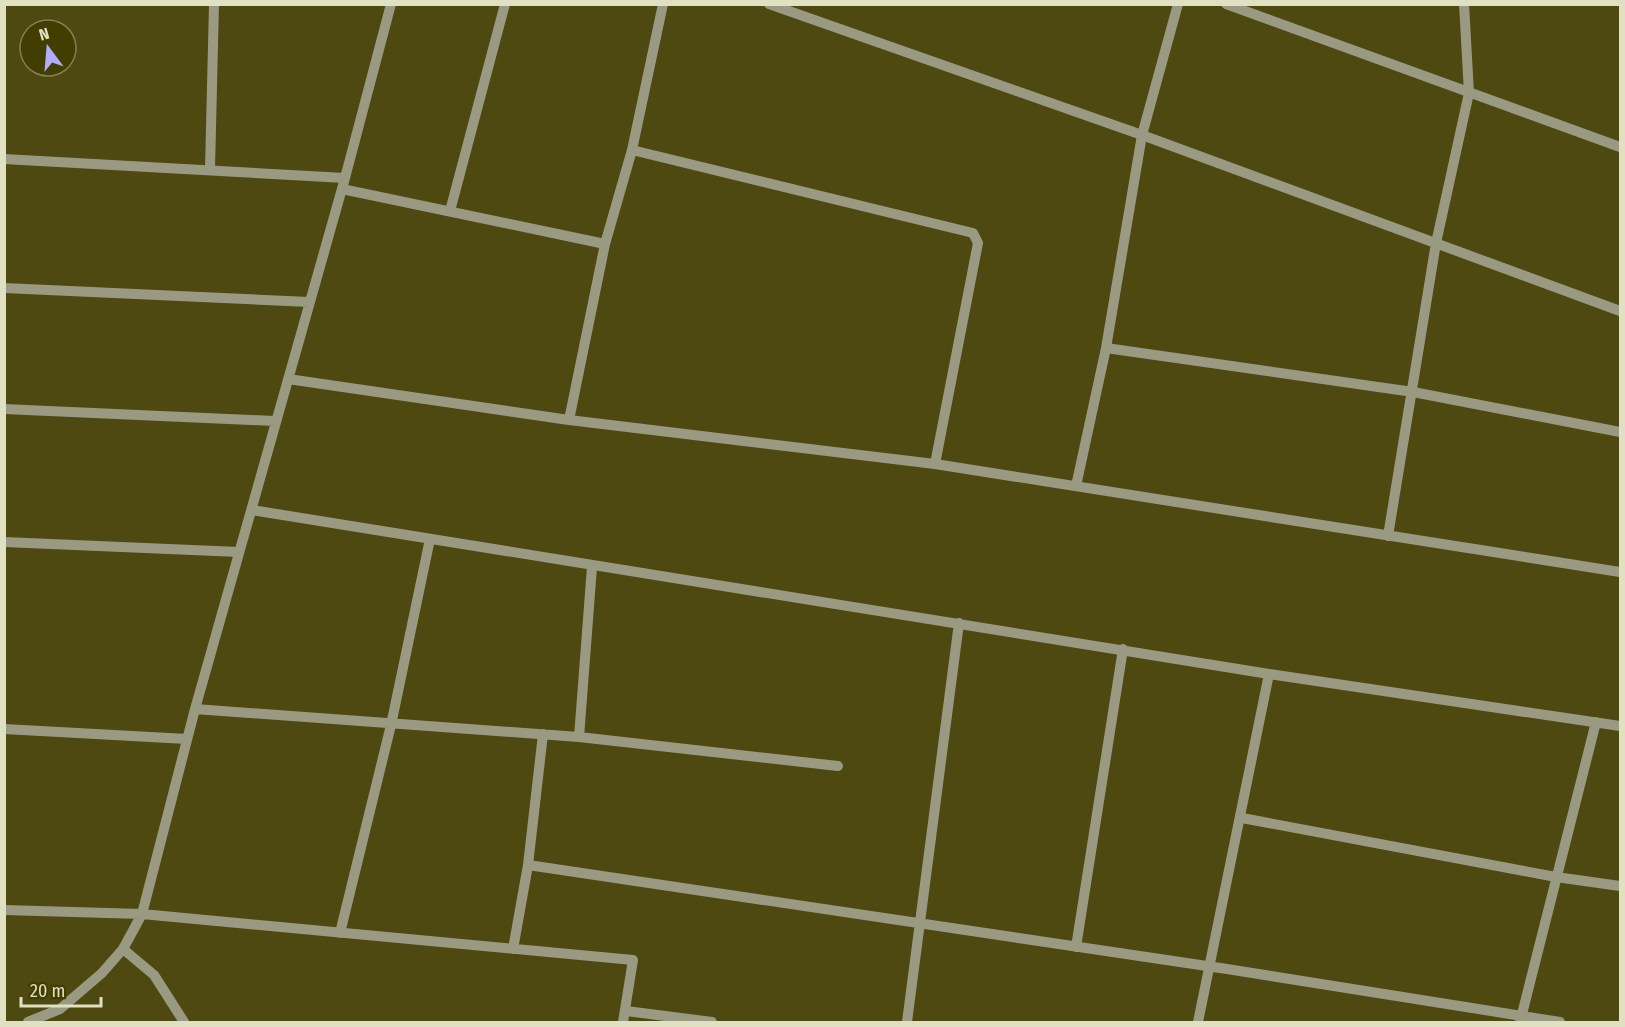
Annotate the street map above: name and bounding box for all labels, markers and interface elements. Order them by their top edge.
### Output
north arrow [18,18,78,78]
text: N [37,24,51,45]
scale bar [21,970,100,1008]
text: 20 m [30,980,65,1002]

